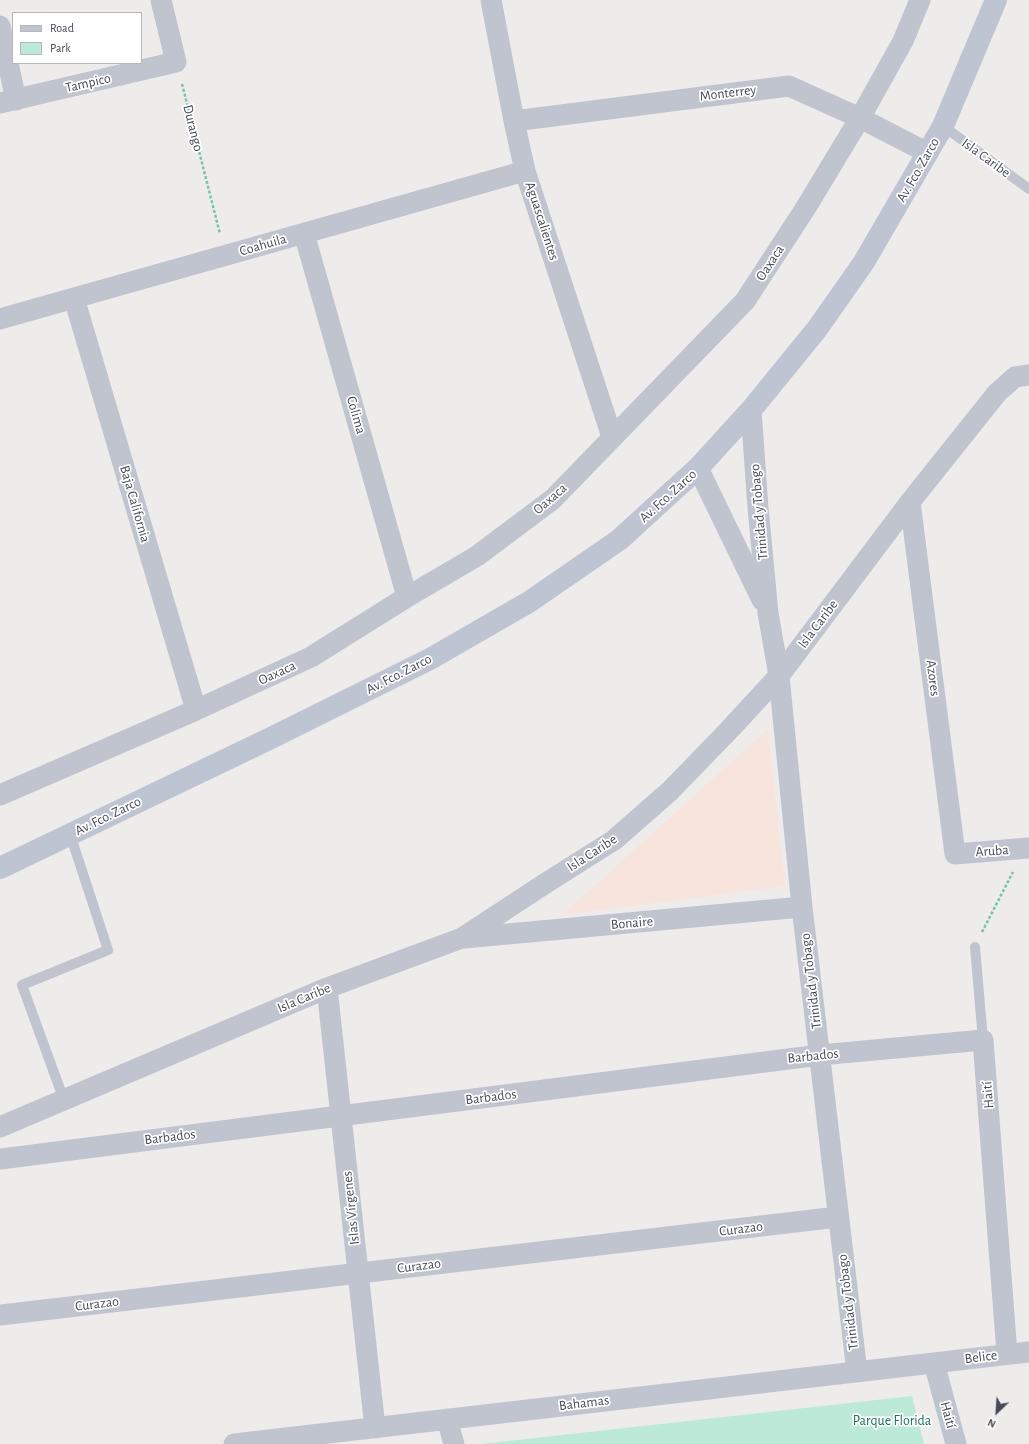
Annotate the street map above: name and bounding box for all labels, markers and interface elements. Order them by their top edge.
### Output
legend [12,12,142,64]
text: Road [50,22,74,34]
text: Park [50,42,71,54]
street label: Tampico [64,70,112,96]
street label: Monterrey [699,81,757,105]
street label: Durango [179,103,207,153]
street label: Av. Fco. Zarco [893,135,943,205]
street label: Isla Caribe [958,135,1014,181]
street label: Aguascalientes [521,179,563,263]
street label: Coahuila [238,230,288,260]
street label: Oaxaca [752,242,788,284]
street label: Colima [343,394,369,436]
street label: Trinidad y Tobago [746,463,772,561]
street label: Baja California [116,464,154,544]
street label: Av. Fco. Zarco [636,466,700,526]
street label: Oaxaca [530,480,570,518]
street label: Isla Caribe [794,597,842,651]
street label: Av. Fco. Zarco [363,650,435,698]
street label: Oaxaca [256,657,298,689]
street label: Azores [922,659,944,697]
street label: Av. Fco. Zarco [72,793,144,839]
street label: Isla Caribe [564,831,620,875]
street label: Aruba [975,841,1009,861]
street label: Bonaire [610,913,654,933]
street label: Trinidad y Tobago [797,932,825,1030]
street label: Isla Caribe [275,979,333,1017]
street label: Barbados [787,1045,839,1067]
street label: Haití [979,1081,997,1109]
street label: Barbados [464,1086,518,1108]
street label: Barbados [143,1126,197,1148]
street label: Islas Vírgenes [339,1170,363,1246]
street label: Curazao [718,1218,764,1240]
street label: Trinidad y Tobago [834,1253,862,1351]
street label: Curazao [396,1255,442,1277]
street label: Curazao [74,1293,120,1315]
street label: Belice [964,1347,998,1367]
street label: Bahamas [558,1392,610,1414]
north arrow [977,1392,1017,1432]
street label: Haití [936,1400,960,1430]
park label: Parque Florida [853,1413,931,1429]
text: N [986,1417,998,1430]

